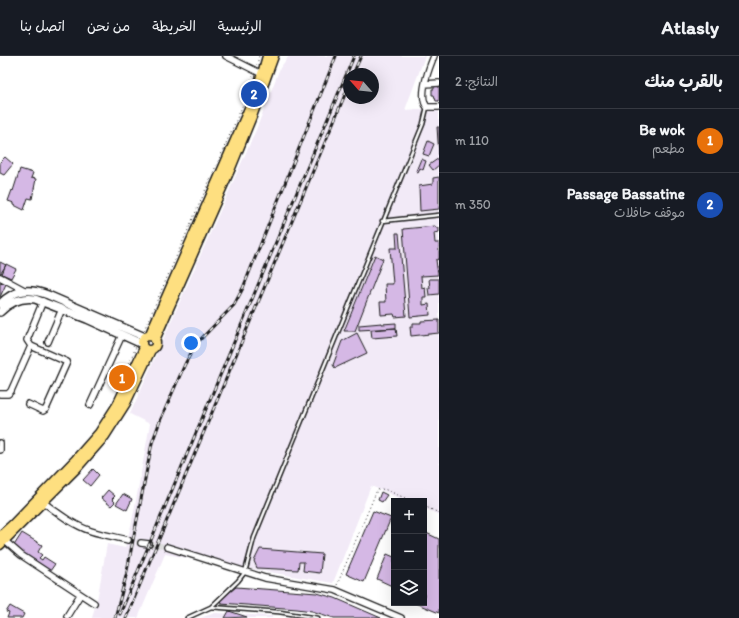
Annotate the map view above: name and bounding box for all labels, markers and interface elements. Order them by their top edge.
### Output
text: Atlasly [662,16,719,39]
text: اتصل بنا [20,18,65,35]
text: من نحن [87,18,130,35]
text: الخريطة [152,18,196,35]
text: الرئيسية [218,18,262,35]
north arrow [343,68,379,104]
text: بالقرب منك [645,71,723,91]
text: النتائج: 2 [455,74,498,89]
pin: 2 [241,79,267,109]
text: Be wok [639,121,685,139]
text: 110 m [455,133,489,148]
text: 1 [707,133,713,148]
text: مطعم [652,141,685,156]
text: Passage Bassatine [567,185,685,203]
text: 350 m [455,197,491,212]
text: 2 [707,197,713,212]
text: موقف حافلات [614,205,685,220]
your location [181,333,201,353]
pin: 1 [109,363,135,393]
map controls [391,498,427,606]
button: + [391,498,427,534]
button: − [391,534,427,570]
button: layers [391,570,427,606]

